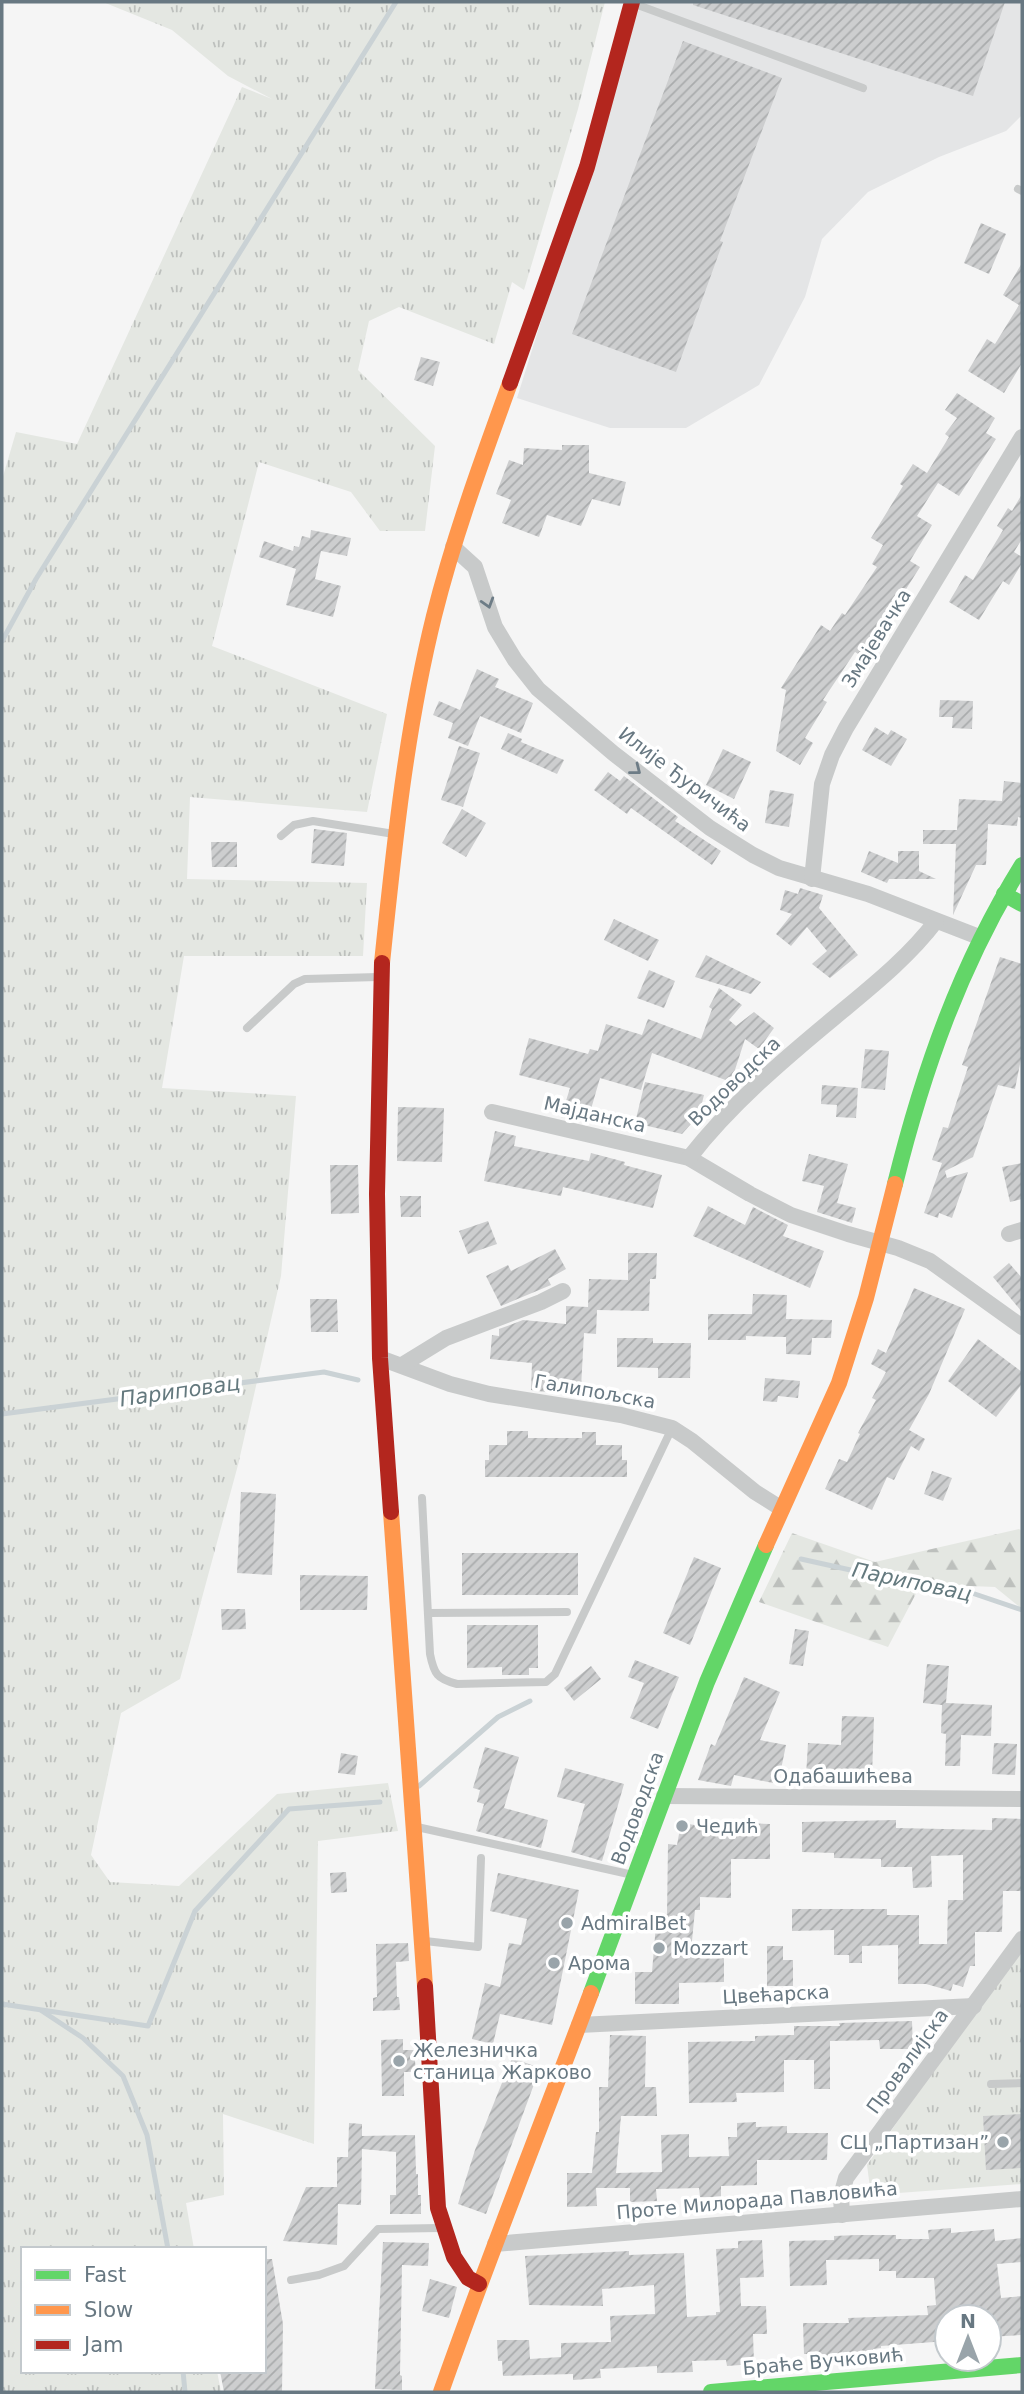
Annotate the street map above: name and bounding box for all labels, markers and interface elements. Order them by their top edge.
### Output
street label: Змајевачка [837,585,915,691]
one-way arrow [479,597,494,609]
street label: Илије Ђуричића [615,722,755,836]
one-way arrow [628,762,640,775]
street label: Водоводска [684,1032,784,1130]
street label: Мајданска [542,1092,648,1136]
street label: Галипољска [533,1370,657,1412]
water label: Париповац [118,1371,242,1411]
water label: Париповац [850,1558,974,1606]
street label: Водоводска [606,1748,668,1868]
street label: Одабашићева [773,1765,913,1787]
place label: Чедић [696,1815,759,1837]
marker: Чедић [674,1818,690,1834]
place label: AdmiralBet [581,1912,686,1934]
marker: AdmiralBet [559,1915,575,1931]
place label: Mozzart [673,1937,748,1959]
marker: Mozzart [651,1940,667,1956]
place label: Арома [568,1952,631,1974]
marker: Арома [546,1955,562,1971]
street label: Цвећарска [722,1980,830,2008]
street label: Провалијска [862,2004,952,2118]
place label: Железничка станица Жарково [413,2039,592,2083]
marker: Железничка станица Жарково [391,2053,407,2069]
place label: СЦ „Партизан” [840,2131,989,2153]
marker: СЦ „Партизан” [995,2134,1011,2150]
street label: Проте Милорада Павловића [615,2177,899,2223]
legend [21,2247,266,2373]
text: Fast [84,2263,126,2287]
text: Slow [84,2298,133,2322]
north arrow [933,2303,1003,2373]
text: N [960,2310,976,2332]
text: Jam [82,2333,124,2357]
street label: Браће Вучковић [742,2343,904,2379]

